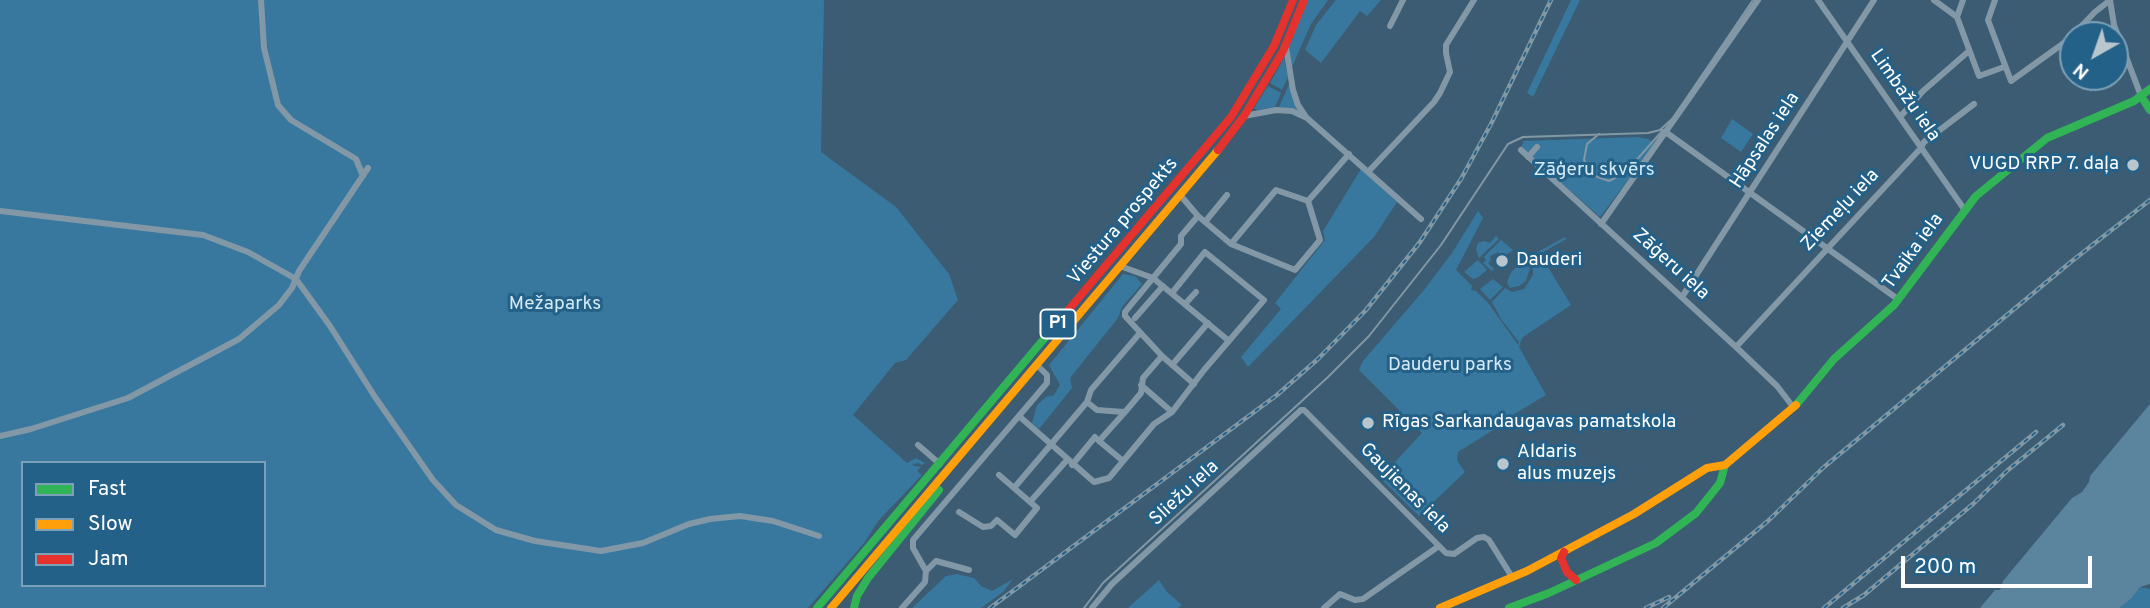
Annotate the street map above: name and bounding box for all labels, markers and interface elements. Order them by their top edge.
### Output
north arrow [2059,21,2129,91]
street label: Limbažu iela [1864,46,1944,146]
text: N [2069,57,2095,84]
street label: Hāpsalas iela [1726,89,1806,193]
street label: Viestura prospekts [1064,154,1184,290]
place label: VUGD RRP 7. daļa [1969,154,2119,176]
marker: VUGD RRP 7. daļa [2125,157,2141,173]
park label: Zāģeru skvērs [1533,160,1655,182]
street label: Ziemeļu iela [1797,165,1885,257]
street label: Tvaika iela [1879,209,1949,295]
street label: Zāģeru iela [1627,224,1713,306]
place label: Dauderi [1516,250,1582,272]
marker: Dauderi [1494,253,1510,269]
park label: Mežaparks [509,294,601,316]
road number: P1 [1040,310,1076,338]
park label: Dauderu parks [1388,355,1512,377]
place label: Rīgas Sarkandaugavas pamatskola [1382,412,1676,434]
marker: Rīgas Sarkandaugavas pamatskola [1360,415,1376,431]
street label: Gaujienas iela [1354,439,1454,539]
place label: Aldaris alus muzejs [1517,442,1616,486]
street label: Sliežu iela [1146,456,1224,532]
marker: Aldaris alus muzejs [1495,456,1511,472]
legend [21,461,266,587]
text: Fast [88,476,127,503]
text: Slow [88,511,133,538]
scale bar [1905,542,2096,586]
text: Jam [88,546,129,573]
text: 200 m [1914,554,1976,581]

